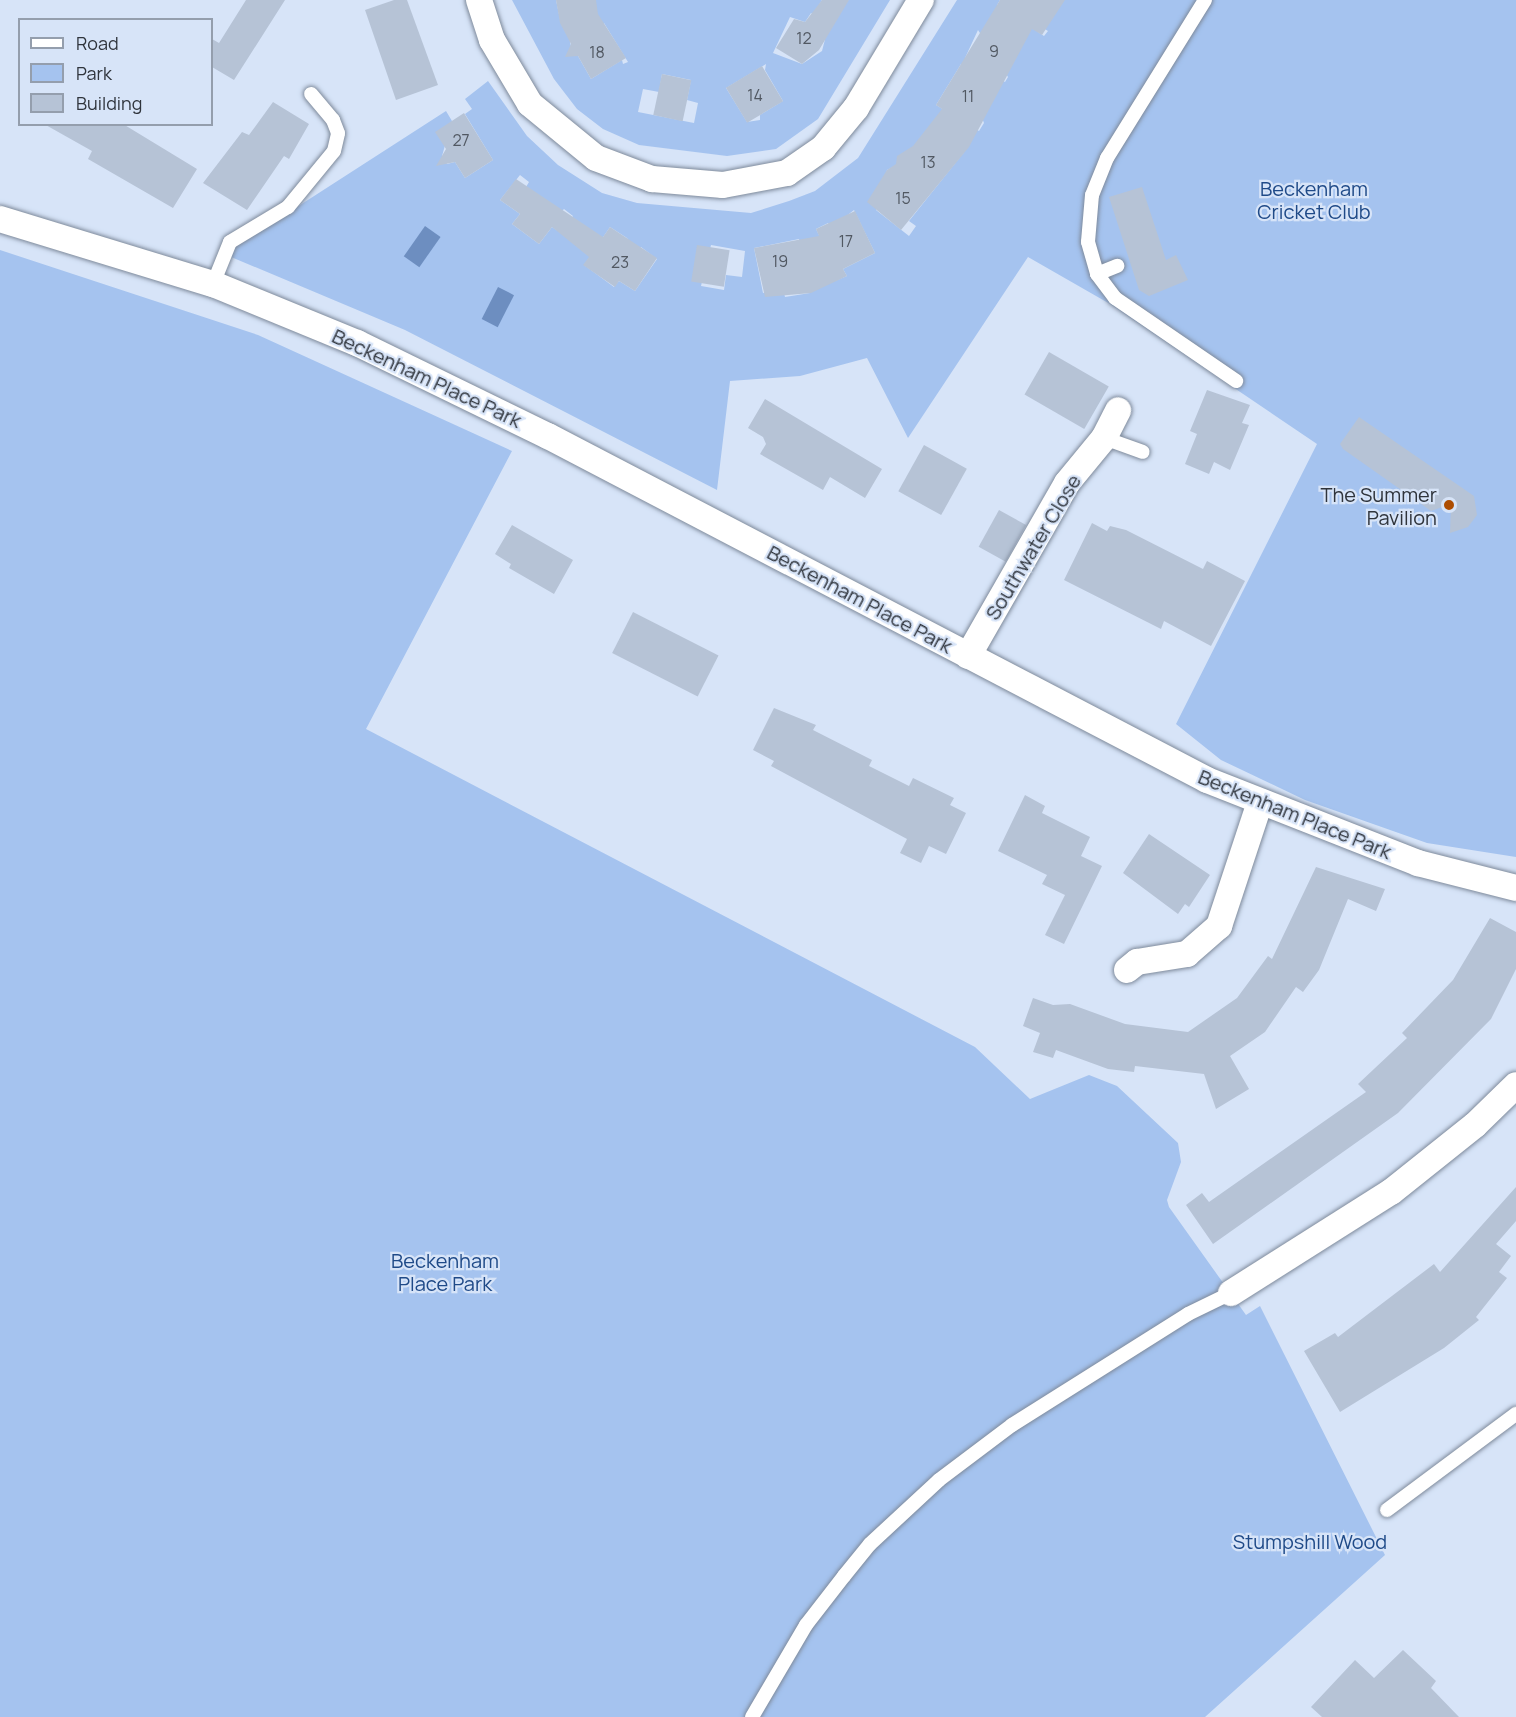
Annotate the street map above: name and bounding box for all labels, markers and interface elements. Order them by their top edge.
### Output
legend [18,18,213,126]
house number: 12 [796,28,812,48]
text: Road [76,31,119,55]
house number: 9 [989,41,999,61]
house number: 18 [589,42,605,62]
text: Park [76,61,112,85]
house number: 14 [747,85,763,105]
house number: 11 [962,86,974,106]
text: Building [76,91,142,115]
house number: 27 [452,130,470,150]
house number: 13 [920,152,936,172]
park label: Beckenham Cricket Club [1257,177,1371,224]
house number: 15 [895,188,911,208]
house number: 17 [839,231,853,251]
house number: 19 [772,251,788,271]
house number: 23 [611,252,629,272]
street label: Beckenham Place Park [329,324,525,432]
street label: Southwater Close [980,470,1086,624]
place label: The Summer Pavilion [1321,482,1437,529]
marker: The Summer Pavilion [1442,498,1456,512]
street label: Beckenham Place Park [763,540,957,658]
street label: Beckenham Place Park [1195,764,1395,864]
park label: Beckenham Place Park [391,1249,499,1296]
park label: Stumpshill Wood [1233,1529,1387,1553]

